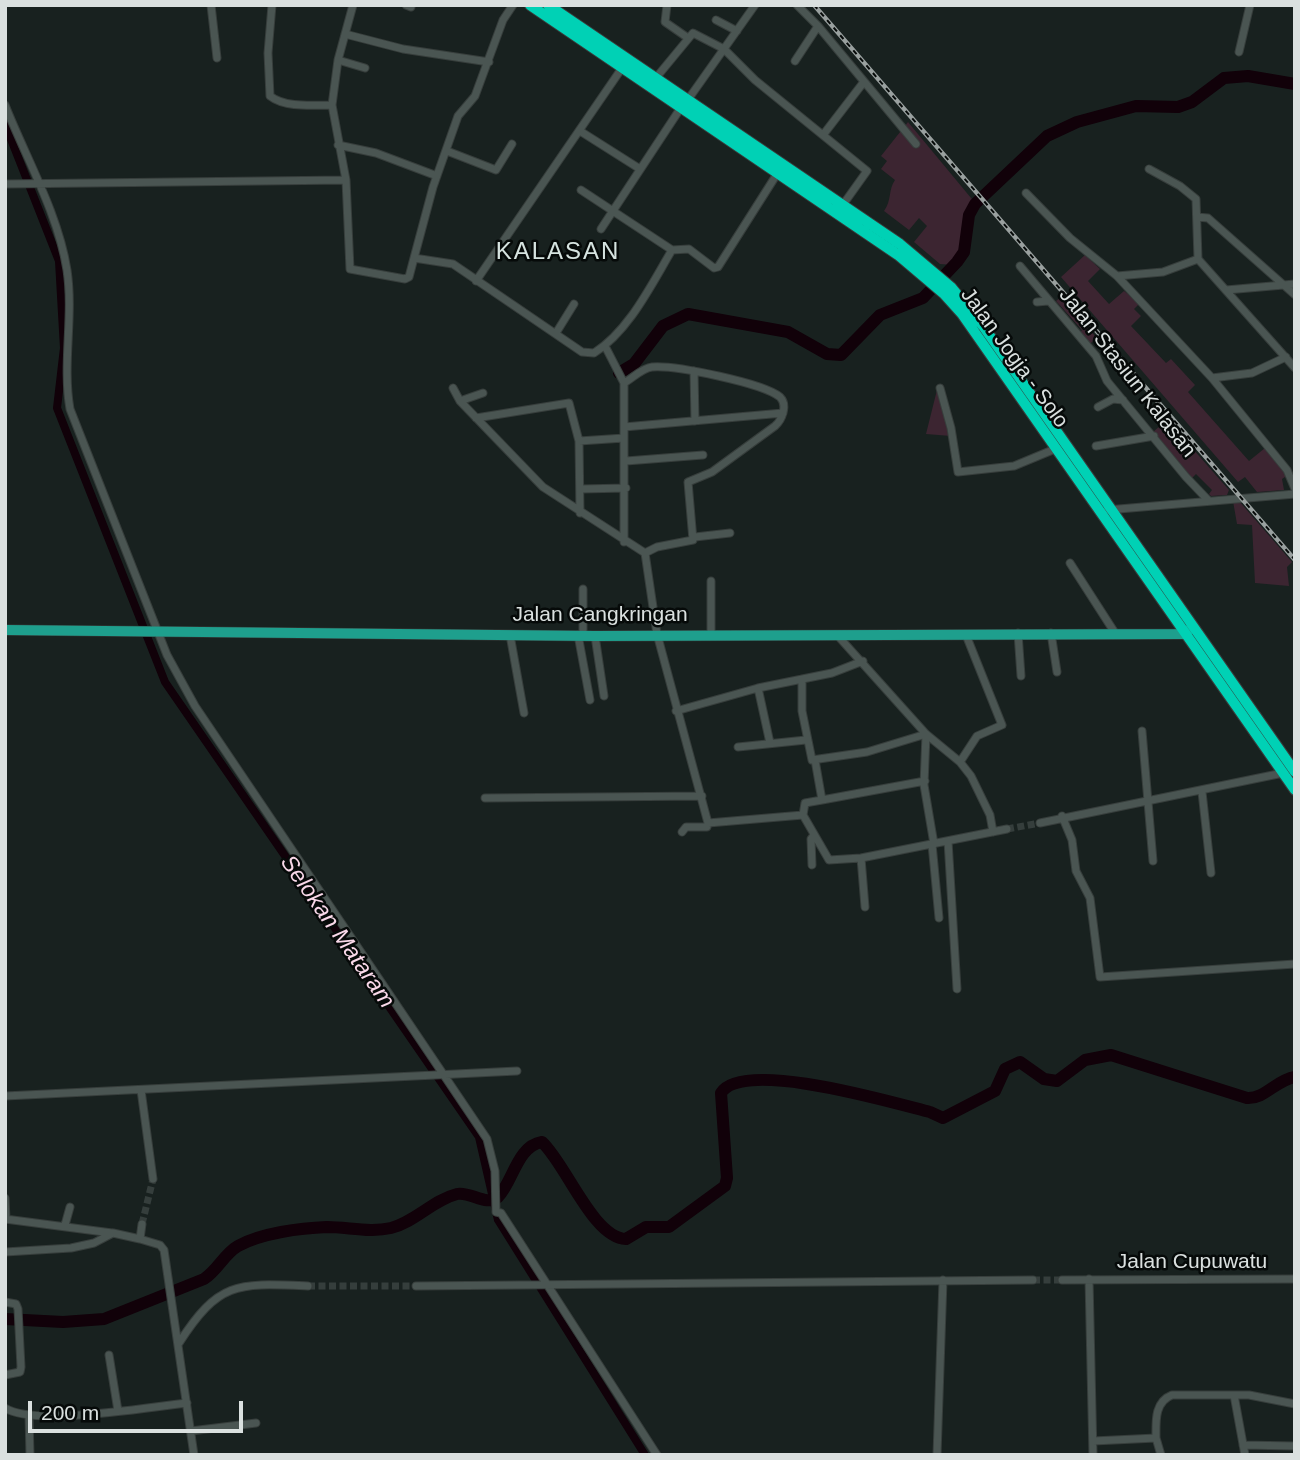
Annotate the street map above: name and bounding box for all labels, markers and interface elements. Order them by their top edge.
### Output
district label: KALASAN [497,238,619,266]
street label: Jalan Jogja - Solo [955,283,1073,433]
street label: Jalan Stasiun Kalasan [1053,283,1201,463]
street label: Jalan Cangkringan [512,602,688,628]
water label: Selokan Mataram [274,850,400,1014]
street label: Jalan Cupuwatu [1117,1249,1267,1275]
scale bar [32,1386,247,1430]
text: 200 m [41,1401,99,1424]

